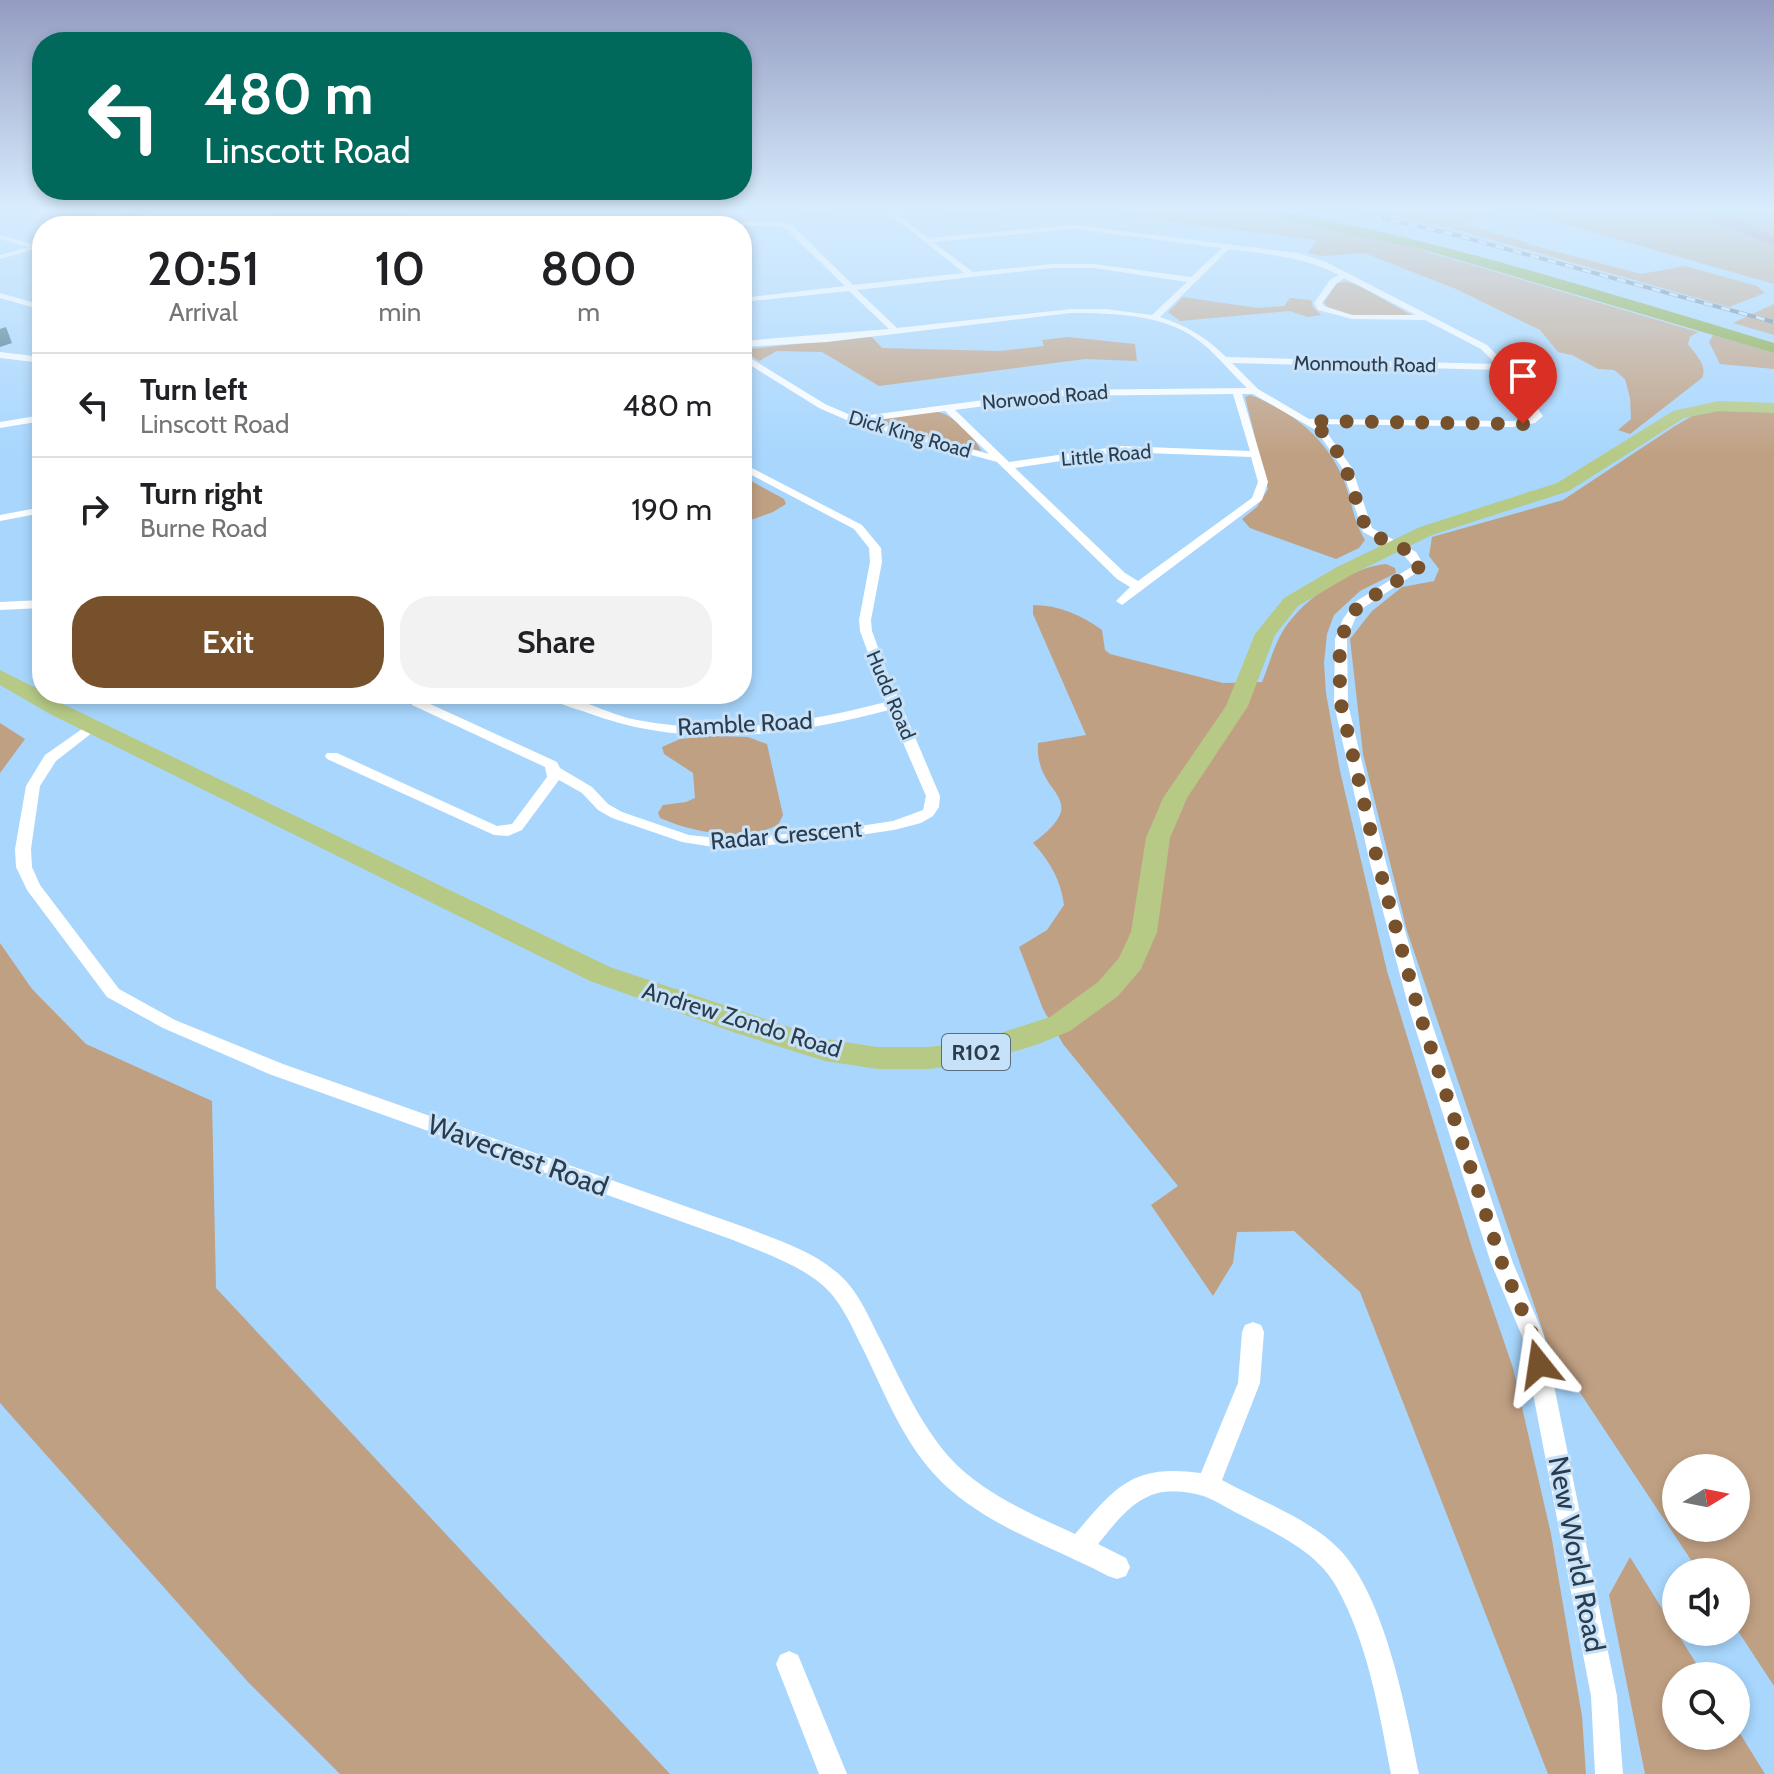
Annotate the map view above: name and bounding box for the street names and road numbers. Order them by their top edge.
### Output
street label: Monmouth Road [1293,351,1437,377]
street label: Norwood Road [981,380,1109,414]
street label: Dick King Road [846,405,974,463]
street label: Little Road [1060,439,1152,471]
street label: Hudd Road [861,647,921,743]
street label: Ramble Road [677,705,813,742]
street label: Radar Crescent [709,813,863,856]
street label: Andrew Zondo Road [639,975,845,1064]
road number: R102 [942,1034,1010,1070]
street label: Wavecrest Road [423,1107,613,1203]
street label: New World Road [1541,1453,1613,1655]

